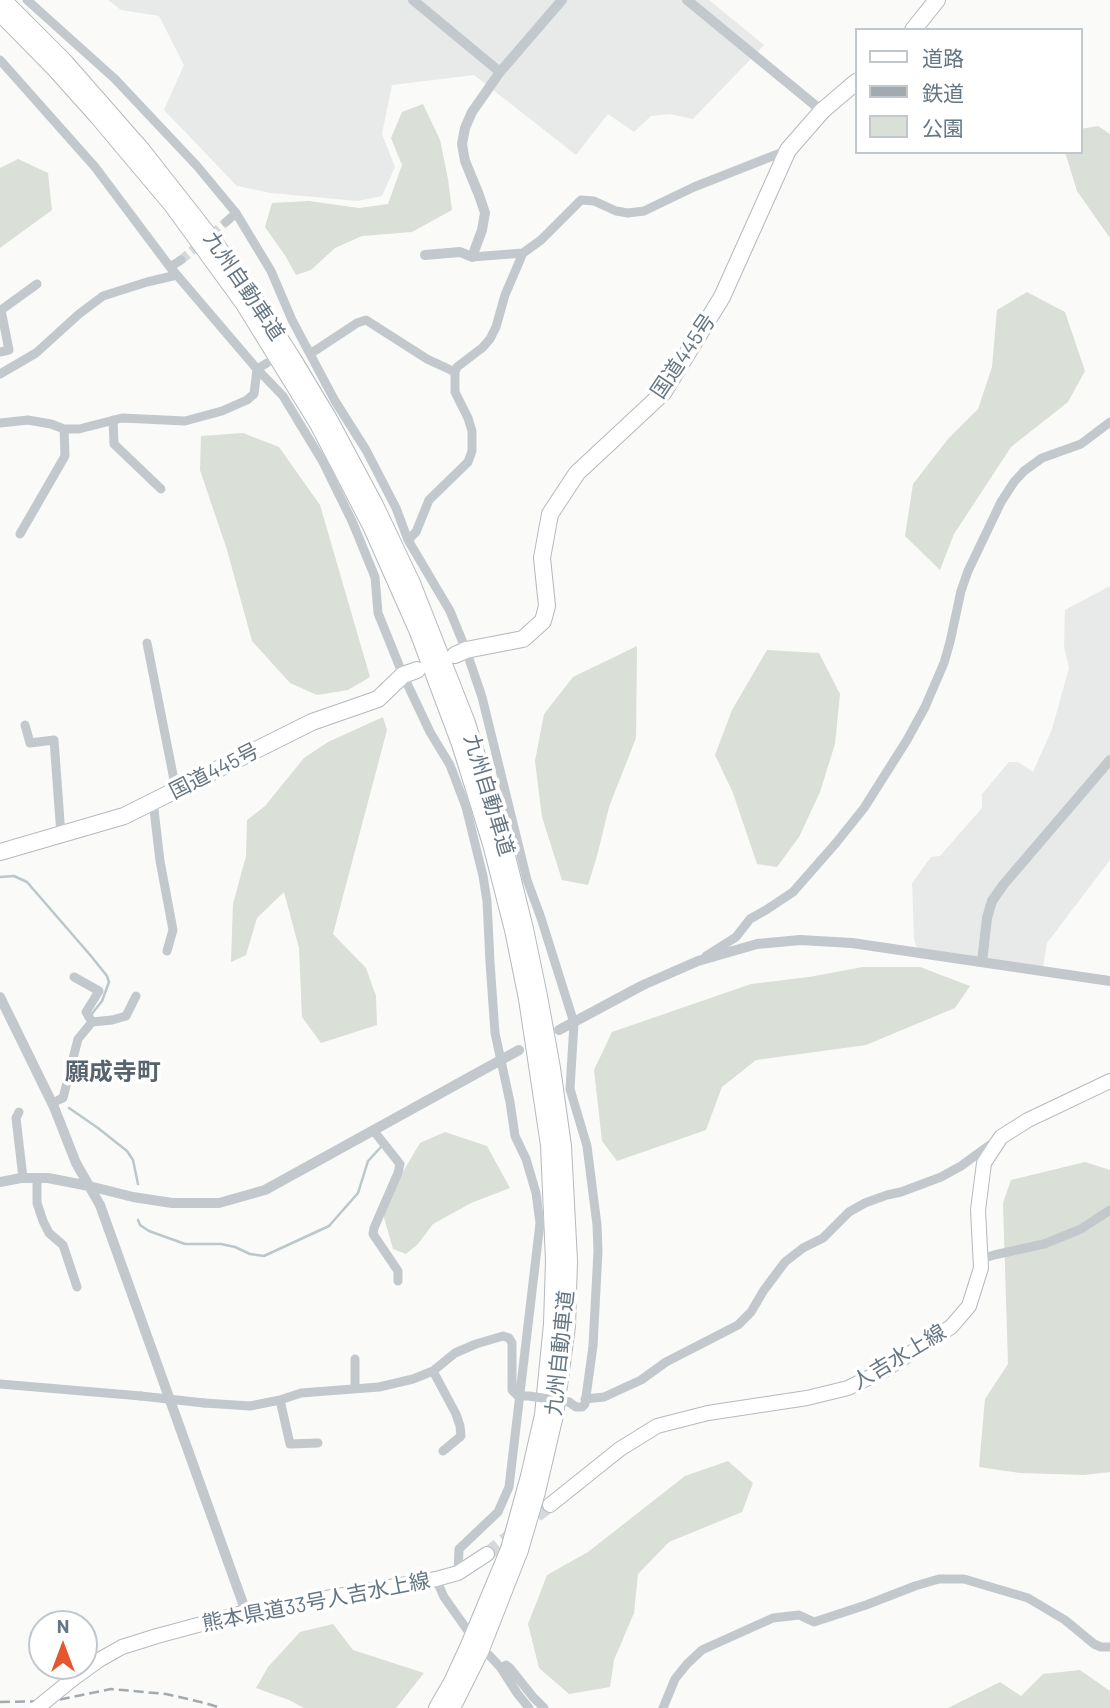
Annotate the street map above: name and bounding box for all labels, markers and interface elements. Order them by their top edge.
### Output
legend [855,28,1082,154]
text: 道路 [922,45,964,70]
text: 鉄道 [922,80,964,105]
text: 公園 [922,115,964,140]
street label: 九州自動車道 [198,227,290,345]
street label: 国道445号 [645,309,721,403]
street label: 九州自動車道 [459,731,519,859]
street label: 国道445号 [165,738,263,804]
district label: 願成寺町 [65,1058,161,1086]
street label: 九州自動車道 [541,1289,579,1417]
street label: 人吉水上線 [848,1319,950,1395]
street label: 熊本県道33号人吉水上線 [200,1568,432,1636]
north arrow [28,1610,98,1680]
text: N [57,1614,69,1637]

